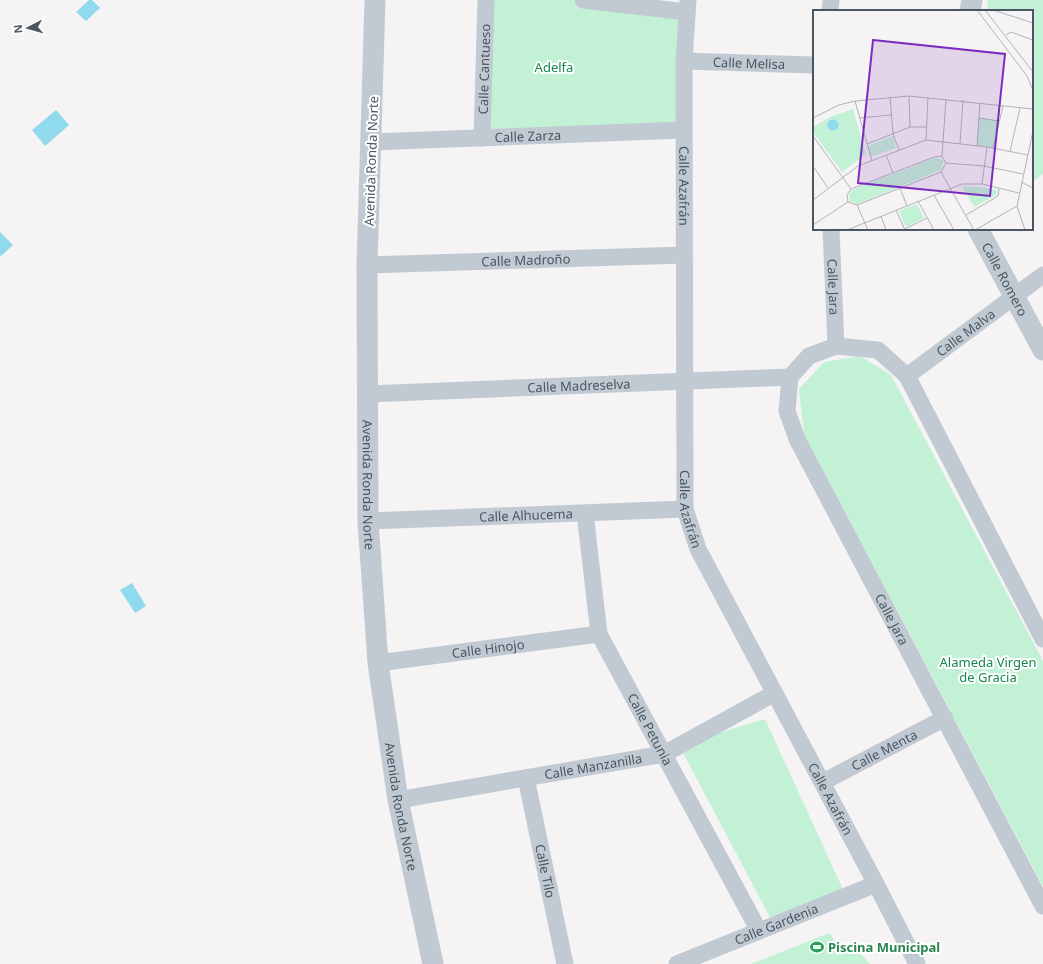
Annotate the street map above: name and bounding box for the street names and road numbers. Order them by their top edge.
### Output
street label: Calle Cantueso [474,23,494,115]
street label: Calle Melisa [713,53,785,73]
street label: Avenida Ronda Norte [360,96,382,226]
street label: Calle Zarza [494,126,561,146]
street label: Calle Azafrán [675,146,693,226]
street label: Calle Romero [978,239,1032,319]
street label: Calle Madroño [481,250,571,270]
street label: Calle Jara [823,258,844,315]
street label: Calle Malva [932,305,999,360]
street label: Calle Madreselva [527,374,631,397]
street label: Avenida Ronda Norte [359,420,379,551]
street label: Calle Azafrán [676,470,706,550]
street label: Calle Alhucema [479,504,573,526]
street label: Calle Jara [871,590,913,648]
street label: Calle Hinojo [451,635,526,662]
street label: Calle Petunia [624,690,677,769]
street label: Calle Menta [848,725,920,775]
street label: Avenida Ronda Norte [381,741,422,872]
street label: Calle Manzanilla [543,749,643,784]
street label: Calle Azafrán [804,759,857,838]
street label: Calle Tilo [531,842,560,900]
street label: Calle Gardenia [732,899,821,949]

